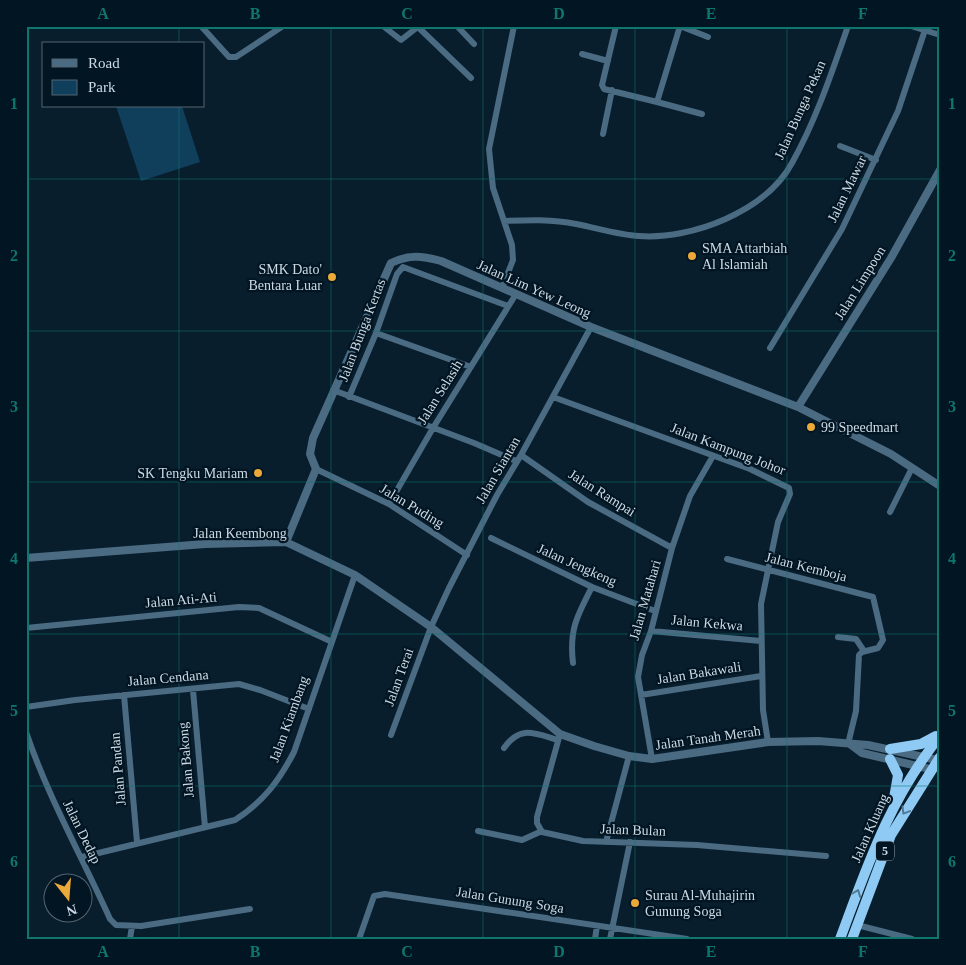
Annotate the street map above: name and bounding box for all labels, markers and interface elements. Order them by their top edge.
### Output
text: A [97,5,109,22]
text: B [250,5,261,22]
text: C [401,5,413,22]
text: D [553,5,565,22]
text: E [706,5,716,22]
text: F [858,5,868,22]
legend [42,42,205,108]
text: Road [88,55,120,71]
street label: Jalan Bunga Pekan [771,58,829,162]
text: Park [88,79,116,95]
text: 1 [10,95,18,112]
text: 1 [948,95,956,112]
street label: Jalan Mawar [824,153,870,225]
place label: SMA Attarbiah Al Islamiah [702,241,787,272]
street label: Jalan Limpoon [831,244,889,322]
text: 2 [10,247,18,264]
text: 2 [948,247,956,264]
marker: SMA Attarbiah Al Islamiah [686,250,698,262]
street label: Jalan Lim Yew Leong [475,257,593,321]
place label: SMK Dato' Bentara Luar [249,262,322,293]
marker: SMK Dato' Bentara Luar [326,271,338,283]
street label: Jalan Bunga Kertas [335,276,389,384]
street label: Jalan Selasih [414,357,466,427]
text: 3 [10,398,18,415]
text: 3 [948,398,956,415]
street label: Jalan Kampung Johor [668,420,788,478]
place label: 99 Speedmart [821,420,898,435]
marker: 99 Speedmart [805,421,817,433]
street label: Jalan Siantan [473,434,523,506]
place label: SK Tengku Mariam [137,466,248,481]
marker: SK Tengku Mariam [252,467,264,479]
street label: Jalan Rampai [566,467,638,520]
street label: Jalan Puding [377,481,447,531]
street label: Jalan Keembong [193,526,287,541]
street label: Jalan Jengkeng [535,541,619,589]
text: 4 [10,550,18,567]
street label: Jalan Kemboja [764,550,849,585]
text: 4 [948,550,956,567]
street label: Jalan Matahari [626,558,664,642]
street label: Jalan Ati-Ati [145,589,218,611]
street label: Jalan Kekwa [671,612,744,634]
street label: Jalan Terai [382,646,416,708]
street label: Jalan Bakawali [656,659,742,687]
street label: Jalan Cendana [127,667,210,689]
street label: Jalan Kiambang [266,674,312,764]
text: 5 [10,702,18,719]
text: 5 [948,702,956,719]
street label: Jalan Bakong [175,722,197,798]
street label: Jalan Tanah Merah [654,723,762,753]
street label: Jalan Pandan [107,732,129,806]
street label: Jalan Kluang [848,791,892,865]
street label: Jalan Dedap [60,798,104,866]
one-way arrow [902,806,912,815]
street label: Jalan Bulan [600,821,666,839]
road number: 5 [876,841,894,860]
text: 6 [10,853,18,870]
text: 6 [948,853,956,870]
north arrow [42,872,92,922]
street label: Jalan Gunung Soga [455,884,566,916]
place label: Surau Al-Muhajirin Gunung Soga [645,888,755,919]
one-way arrow [851,890,861,898]
marker: Surau Al-Muhajirin Gunung Soga [629,897,641,909]
text: N [65,901,79,919]
text: A [97,943,109,960]
text: B [250,943,261,960]
text: C [401,943,413,960]
text: D [553,943,565,960]
text: E [706,943,716,960]
text: F [858,943,868,960]

